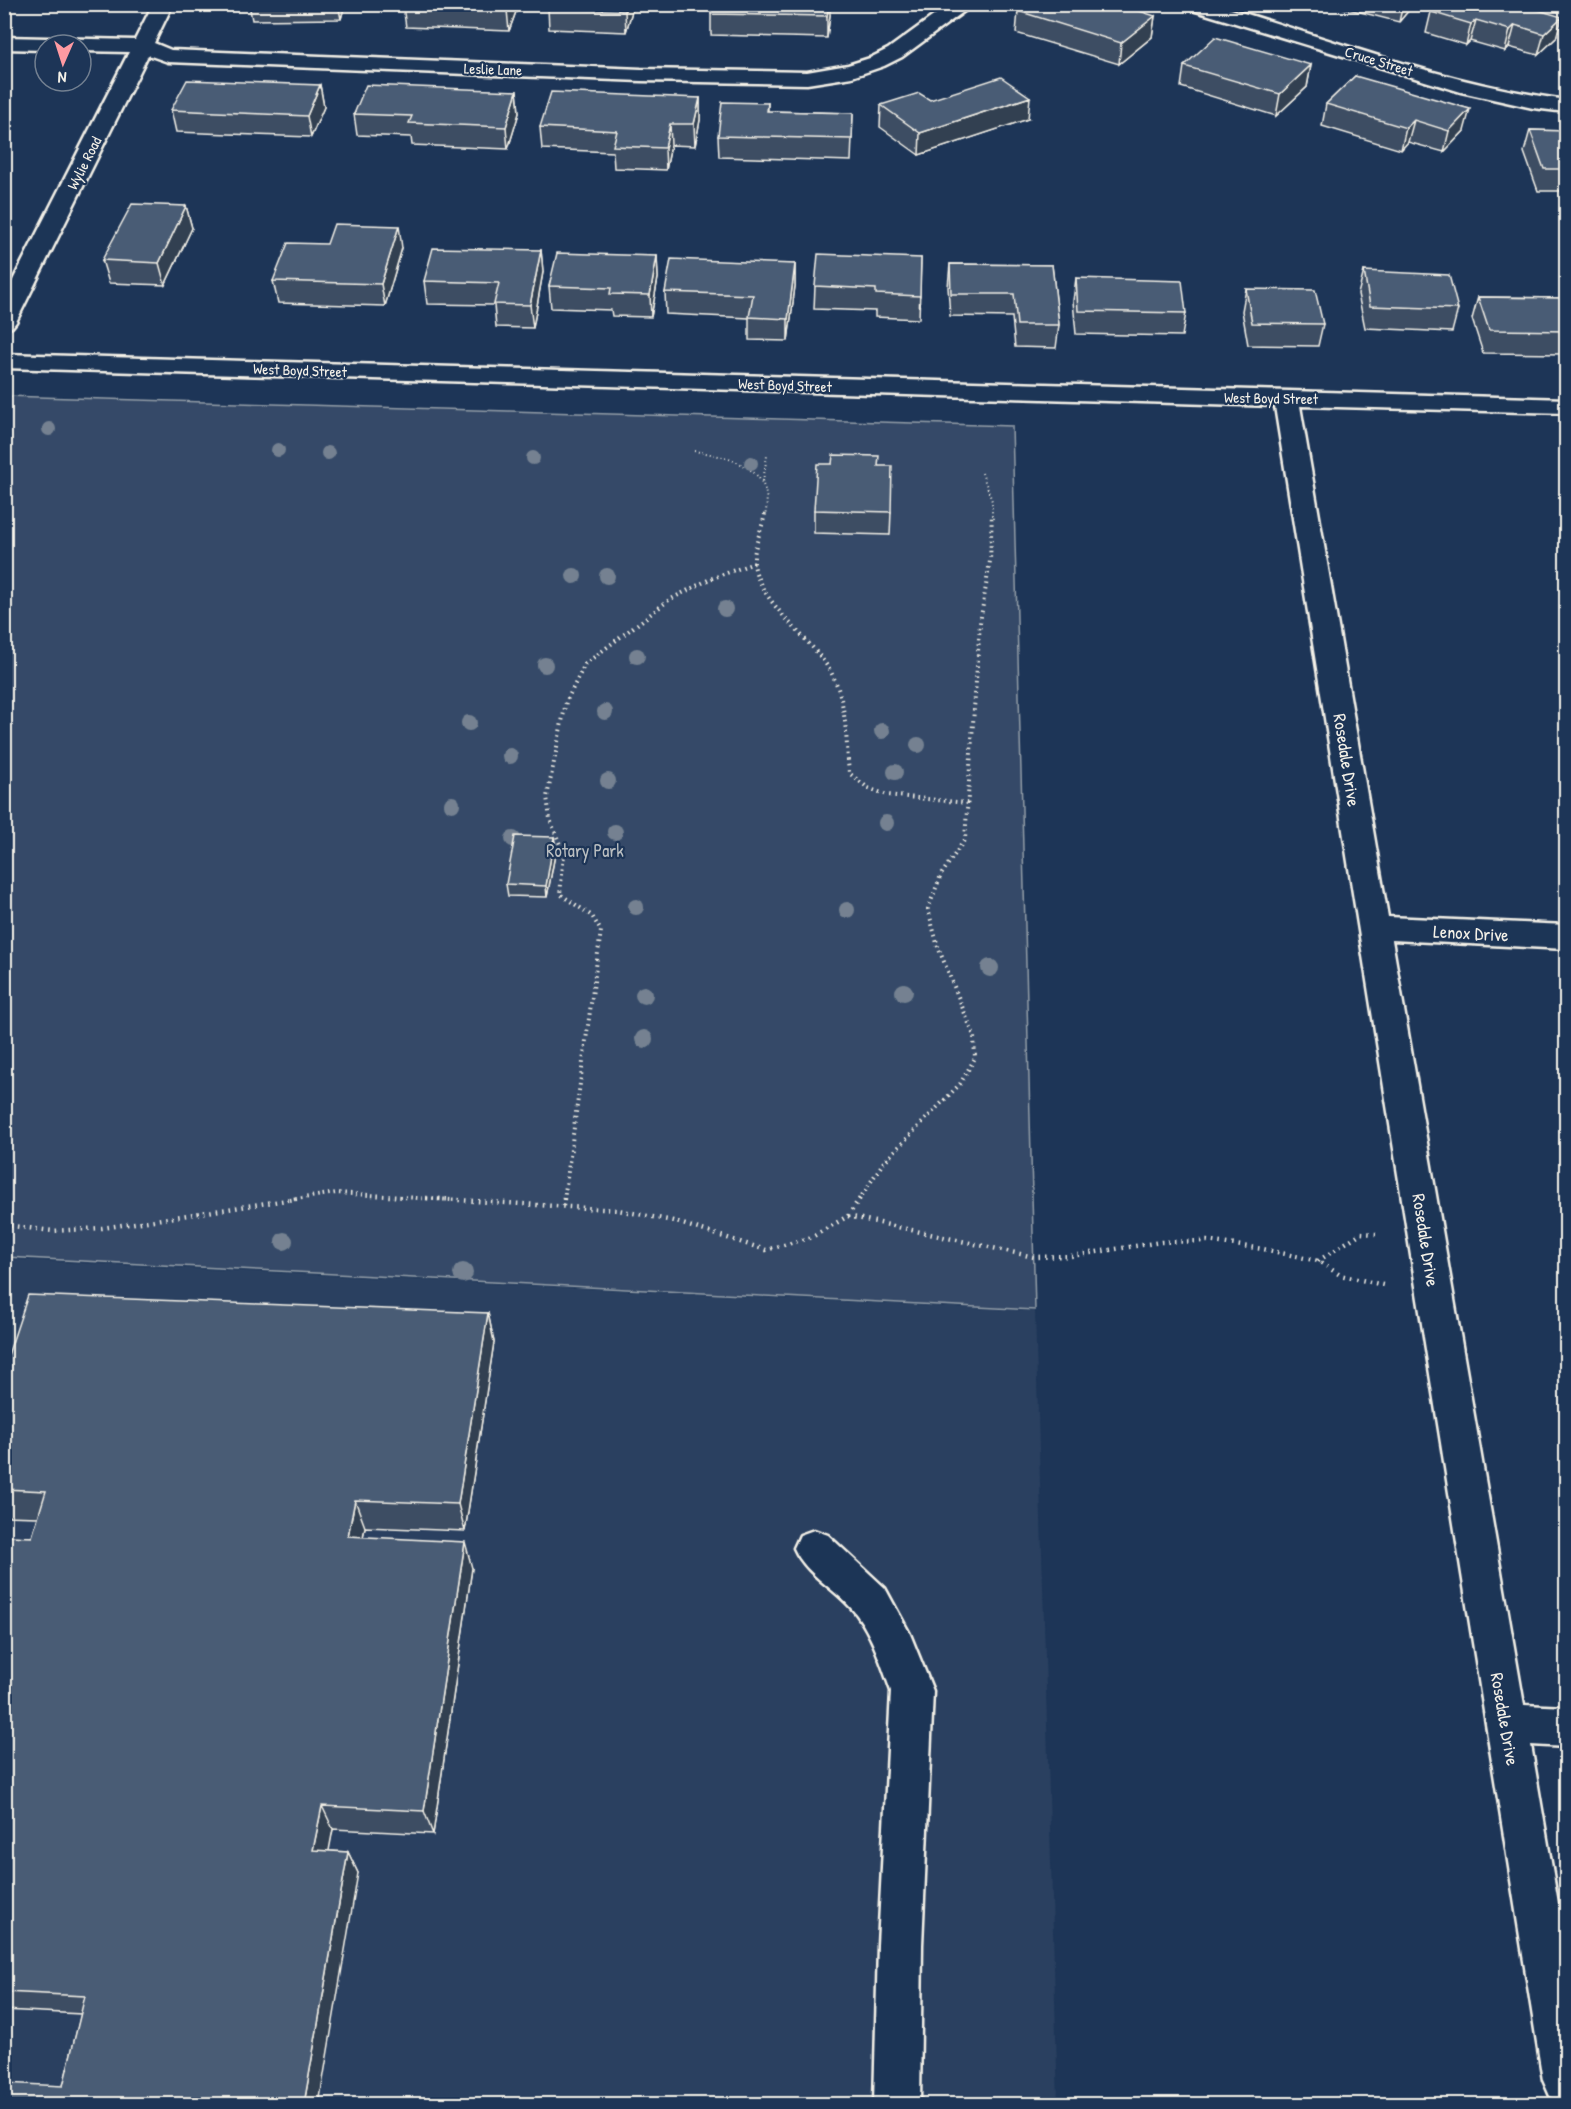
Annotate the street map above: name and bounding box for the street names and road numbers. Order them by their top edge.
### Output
street label: Cruce Street [1342,41,1416,82]
street label: Leslie Lane [463,57,523,81]
street label: Wylie Road [62,133,106,193]
street label: West Boyd Street [253,358,348,382]
street label: West Boyd Street [738,373,833,397]
street label: West Boyd Street [1224,387,1319,409]
street label: Rosedale Drive [1327,712,1367,808]
street label: Lenox Drive [1433,919,1509,947]
street label: Rosedale Drive [1406,1192,1446,1288]
street label: Rosedale Drive [1485,1671,1525,1767]

